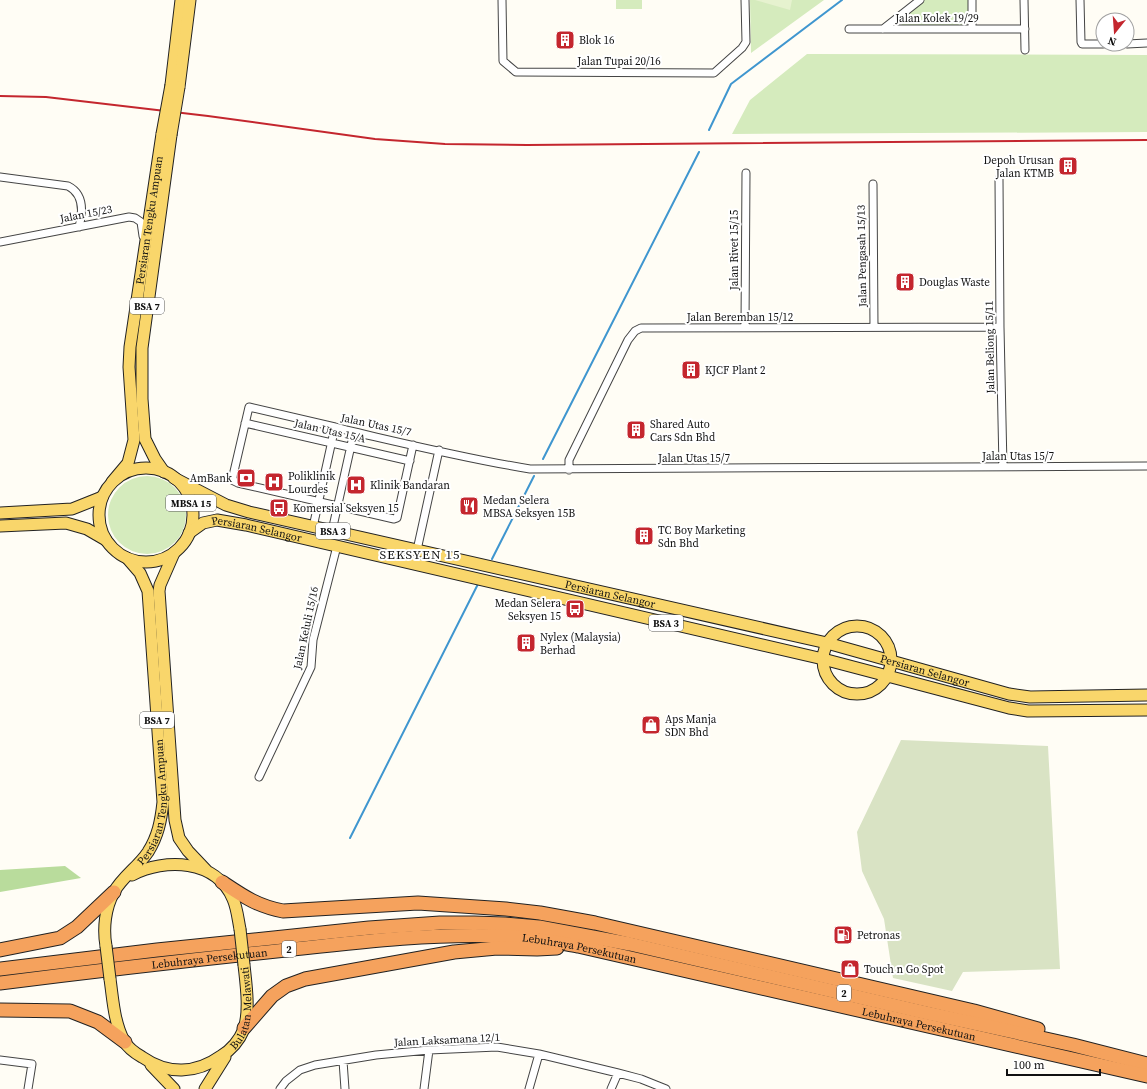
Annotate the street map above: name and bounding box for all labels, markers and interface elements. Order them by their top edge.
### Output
street label: Jalan Kolek 19/29 [894,11,979,26]
north arrow [1095,12,1135,52]
building icon: Blok 16 [554,29,576,51]
place label: Blok 16 [579,33,615,48]
text: N [1106,33,1118,49]
street label: Jalan Tupai 20/16 [576,54,661,69]
place label: Depoh Urusan Jalan KTMB [983,153,1054,181]
street label: Persiaran Tengku Ampuan [132,155,166,286]
building icon: Depoh Urusan Jalan KTMB [1057,155,1079,177]
street label: Jalan 15/23 [58,201,114,227]
street label: Jalan Pengasah 15/13 [854,204,870,308]
street label: Jalan Rivet 15/15 [727,209,742,291]
building icon: Douglas Waste [894,271,916,293]
place label: Douglas Waste [919,275,990,290]
road number: BSA 7 [130,298,164,314]
street label: Jalan Beliong 15/11 [982,300,998,395]
street label: Jalan Beremban 15/12 [686,310,794,325]
building icon: KJCF Plant 2 [680,359,702,381]
place label: KJCF Plant 2 [705,363,766,378]
street label: Jalan Utas 15/7 [338,410,413,440]
street label: Jalan Utas 15/A [292,415,368,447]
place label: Shared Auto Cars Sdn Bhd [650,417,716,445]
building icon: Shared Auto Cars Sdn Bhd [625,419,647,441]
street label: Jalan Utas 15/7 [981,449,1054,464]
street label: Jalan Utas 15/7 [657,451,730,466]
bank icon: AmBank [235,467,257,489]
place label: Poliklinik Lourdes [288,469,336,497]
place label: AmBank [190,471,233,486]
hospital icon: Poliklinik Lourdes [263,471,285,493]
hospital icon: Klinik Bandaran [345,474,367,496]
place label: Klinik Bandaran [370,478,450,493]
place label: Medan Selera MBSA Seksyen 15B [483,493,575,521]
road number: MBSA 15 [166,495,216,511]
restaurant icon: Medan Selera MBSA Seksyen 15B [458,495,480,517]
bus stop icon: Komersial Seksyen 15 [268,497,290,519]
place label: Komersial Seksyen 15 [293,501,399,516]
street label: Persiaran Selangor [210,512,304,545]
road number: BSA 3 [316,523,350,539]
place label: TC Boy Marketing Sdn Bhd [658,523,746,551]
building icon: TC Boy Marketing Sdn Bhd [633,525,655,547]
district label: SEKSYEN 15 [380,546,460,563]
street label: Persiaran Selangor [564,576,657,611]
street label: Jalan Keluli 15/16 [290,585,322,672]
place label: Medan Selera Seksyen 15 [495,596,561,624]
bus stop icon: Medan Selera Seksyen 15 [564,598,586,620]
road number: BSA 3 [649,615,683,631]
place label: Nylex (Malaysia) Berhad [540,630,621,658]
building icon: Nylex (Malaysia) Berhad [515,632,537,654]
street label: Persiaran Selangor [879,651,972,690]
road number: BSA 7 [140,712,174,728]
place label: Aps Manja SDN Bhd [665,712,717,740]
shop icon: Aps Manja SDN Bhd [640,714,662,736]
street label: Persiaran Tengku Ampuan [134,738,171,868]
fuel station icon: Petronas [832,924,854,946]
place label: Petronas [857,928,900,943]
street label: Lebuhraya Persekutuan [521,930,638,967]
road number: 2 [282,941,296,957]
street label: Lebuhraya Persekutuan [151,944,268,972]
shop icon: Touch n Go Spot [839,958,861,980]
place label: Touch n Go Spot [864,962,944,977]
street label: Bulatan Melawati [226,966,255,1053]
road number: 2 [837,985,851,1001]
street label: Lebuhraya Persekutuan [860,1004,978,1044]
street label: Jalan Laksamana 12/1 [393,1030,500,1050]
scale bar [1007,1051,1100,1077]
text: 100 m [1013,1057,1045,1073]

